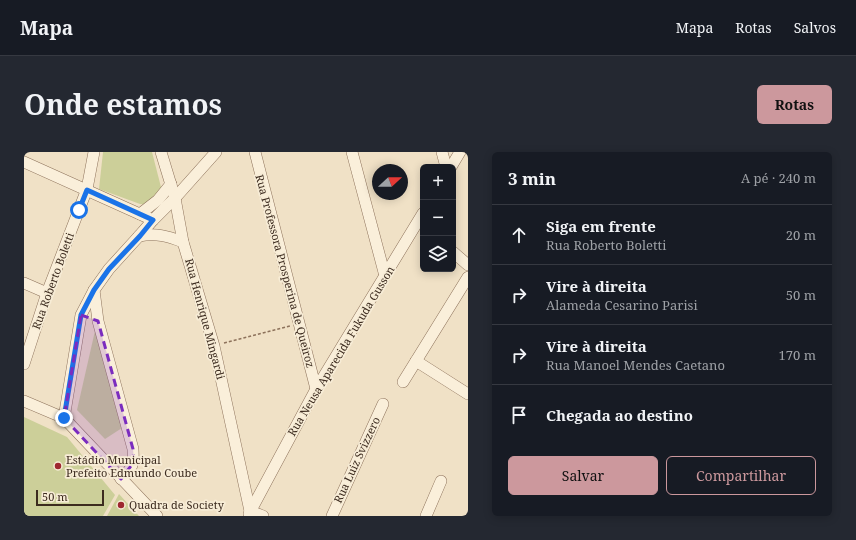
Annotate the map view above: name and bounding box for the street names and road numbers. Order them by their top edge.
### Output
street label: Rua Professora Prosperina de Queiroz [252,173,319,369]
street label: Rua Roberto Boletti [28,230,77,331]
street label: Rua Henrique Mingardi [182,257,229,381]
street label: Rua Neusa Aparecida Fukuda Gusson [284,263,397,439]
street label: Rua Luiz Svizzero [330,414,383,505]

